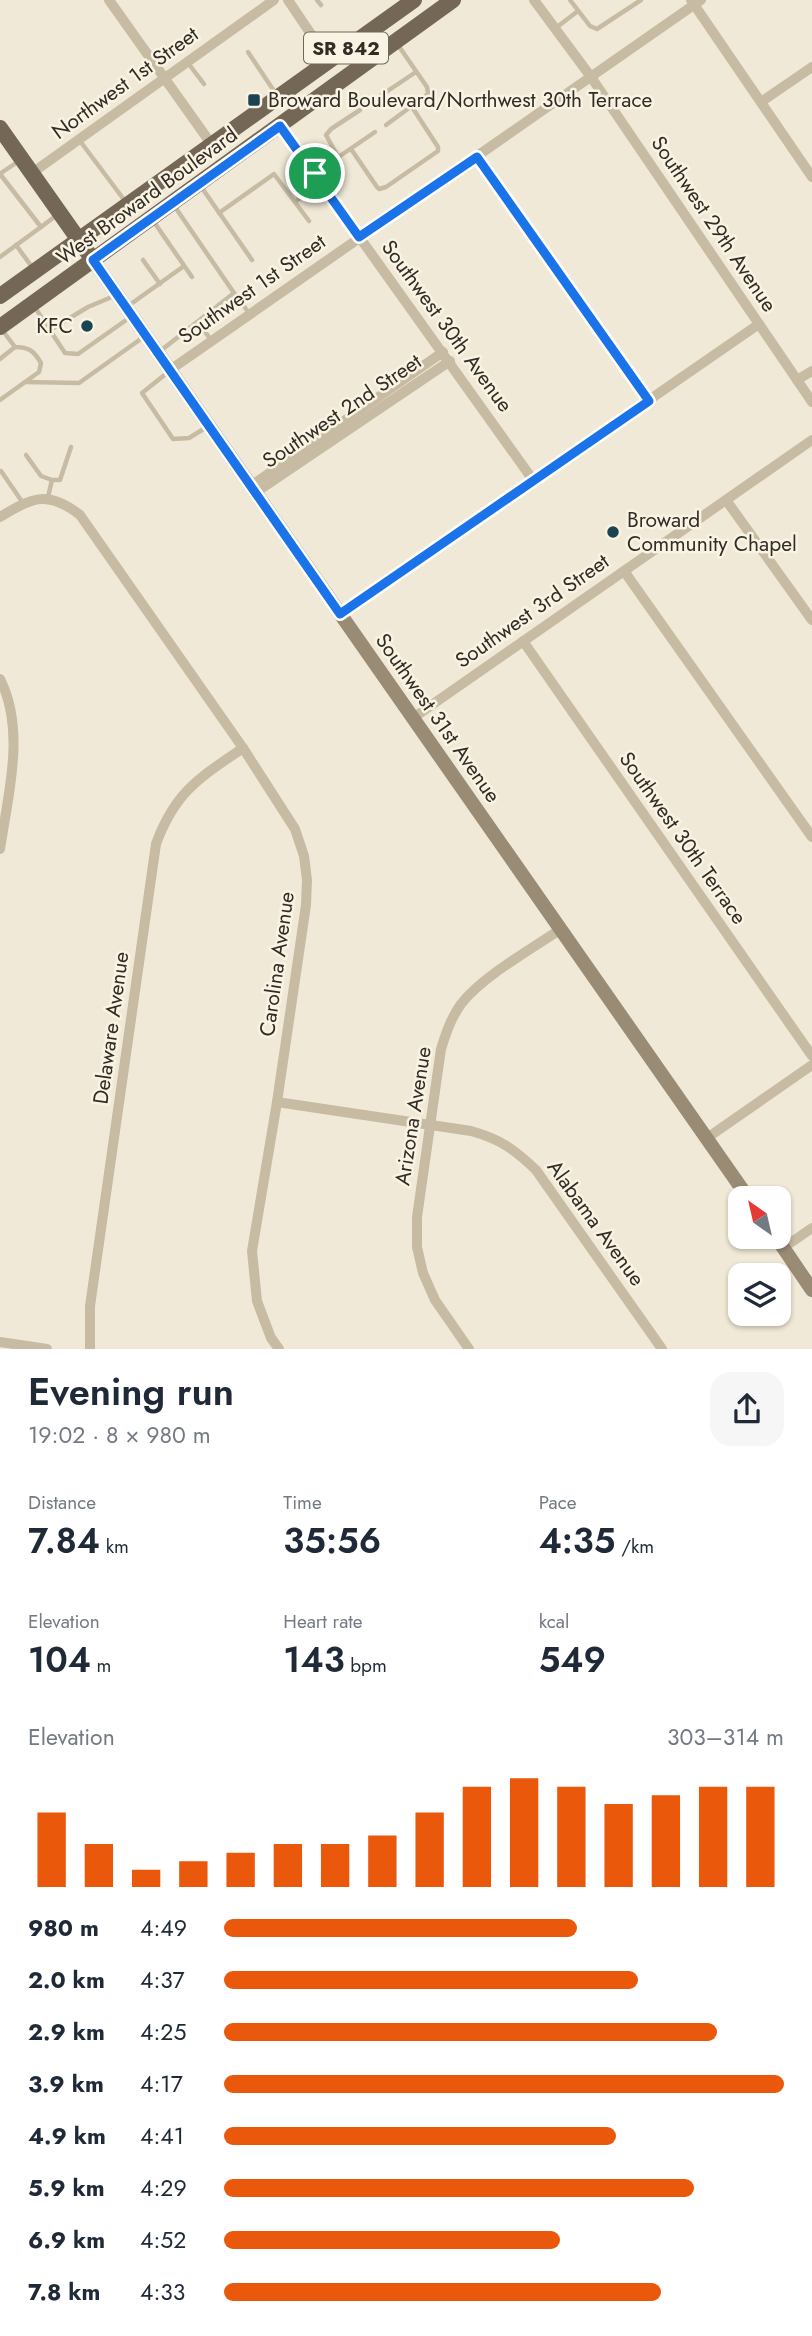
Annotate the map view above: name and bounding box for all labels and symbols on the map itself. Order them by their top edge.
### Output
street label: Northwest 1st Street [45,19,205,147]
road number: SR 842 [304,32,388,64]
place label: Broward Boulevard/Northwest 30th Terrace [268,85,652,115]
marker: Broward Boulevard/Northwest 30th Terrace [246,92,262,108]
street label: West Broward Boulevard [50,120,244,272]
street label: Southwest 29th Avenue [644,130,784,318]
pin [285,143,345,203]
street label: Southwest 1st Street [172,227,332,351]
street label: Southwest 30th Avenue [374,234,520,418]
place label: KFC [36,311,73,341]
marker: KFC [79,318,95,334]
street label: Southwest 2nd Street [257,347,427,475]
place label: Broward Community Chapel [627,505,797,559]
marker: Broward Community Chapel [605,524,621,540]
street label: Southwest 3rd Street [449,547,615,675]
street label: Southwest 31st Avenue [368,627,508,809]
street label: Southwest 30th Terrace [612,746,754,931]
street label: Carolina Avenue [252,889,302,1038]
street label: Delaware Avenue [85,950,137,1106]
street label: Arizona Avenue [387,1044,439,1188]
street label: Alabama Avenue [540,1154,652,1292]
north arrow [728,1186,791,1250]

